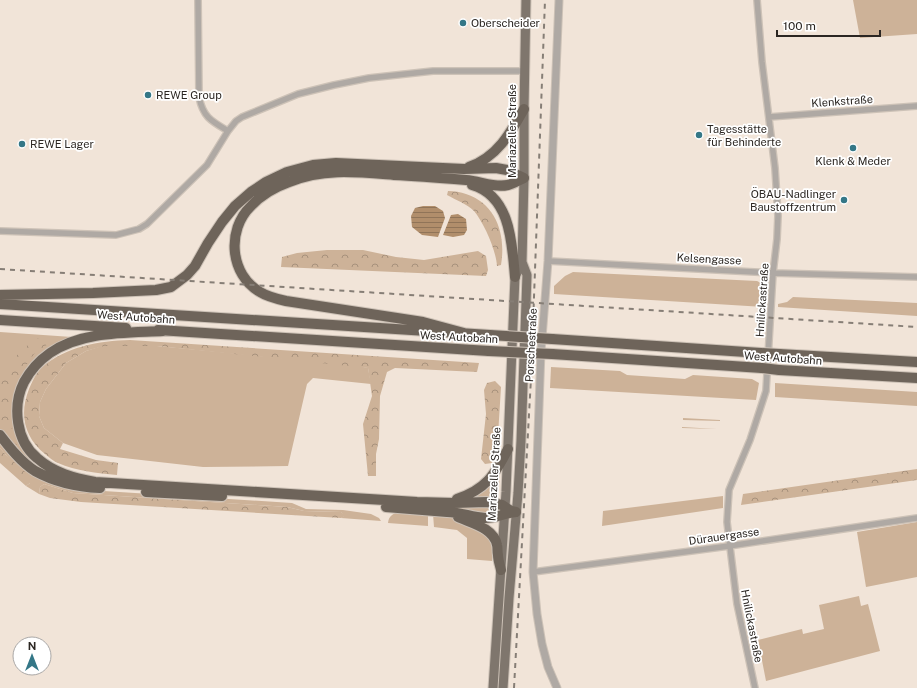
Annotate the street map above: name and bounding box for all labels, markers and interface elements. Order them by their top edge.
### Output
scale bar [777,12,880,38]
place label: Oberscheider [471,17,540,29]
marker: Oberscheider [458,18,468,28]
text: 100 m [783,19,816,33]
street label: Mariazeller Straße [506,84,518,178]
place label: REWE Group [156,89,222,101]
marker: REWE Group [143,90,153,100]
street label: Klenkstraße [811,93,873,109]
place label: Tagesstätte für Behinderte [707,123,781,148]
marker: Tagesstätte für Behinderte [694,130,704,140]
place label: REWE Lager [30,138,94,150]
marker: REWE Lager [17,139,27,149]
marker: Klenk & Meder [848,143,858,153]
place label: Klenk & Meder [815,155,891,167]
place label: ÖBAU-Nadlinger Baustoffzentrum [750,187,836,213]
marker: ÖBAU-Nadlinger Baustoffzentrum [839,195,849,205]
street label: Kelsengasse [676,251,742,267]
street label: Hnilickastraße [753,263,771,337]
street label: West Autobahn [97,308,175,326]
street label: Porschestraße [523,308,539,382]
street label: West Autobahn [420,329,498,345]
street label: West Autobahn [744,349,822,367]
street label: Mariazeller Straße [486,427,502,521]
street label: Dürauergasse [688,525,760,547]
street label: Hnilickastraße [739,588,765,664]
north arrow [12,636,52,676]
text: N [28,640,36,652]

